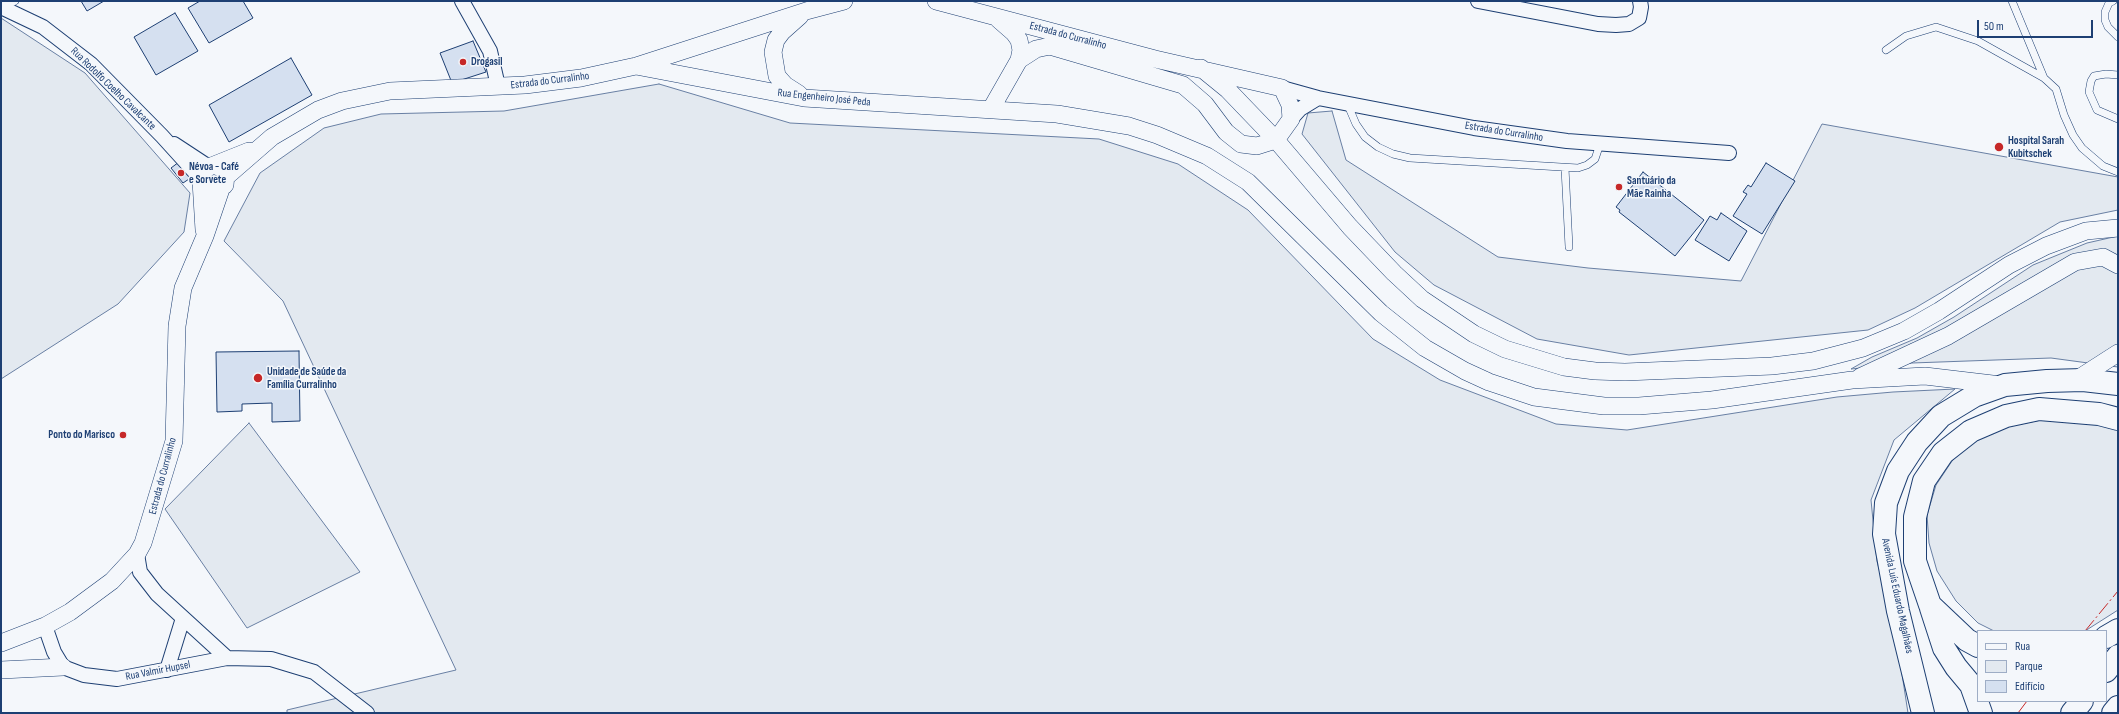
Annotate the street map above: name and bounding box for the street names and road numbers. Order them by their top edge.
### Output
street label: Estrada do Curralinho [1028,19,1108,53]
street label: Rua Rodolfo Coelho Cavalcante [68,45,158,133]
street label: Estrada do Curralinho [510,70,590,92]
street label: Rua Engenheiro José Peda [777,87,871,109]
street label: Estrada do Curralinho [1464,119,1544,145]
street label: Estrada do Curralinho [146,436,180,516]
street label: Avenida Luís Eduardo Magalhães [1878,537,1916,655]
street label: Rua Valmir Hupsel [124,658,192,684]

